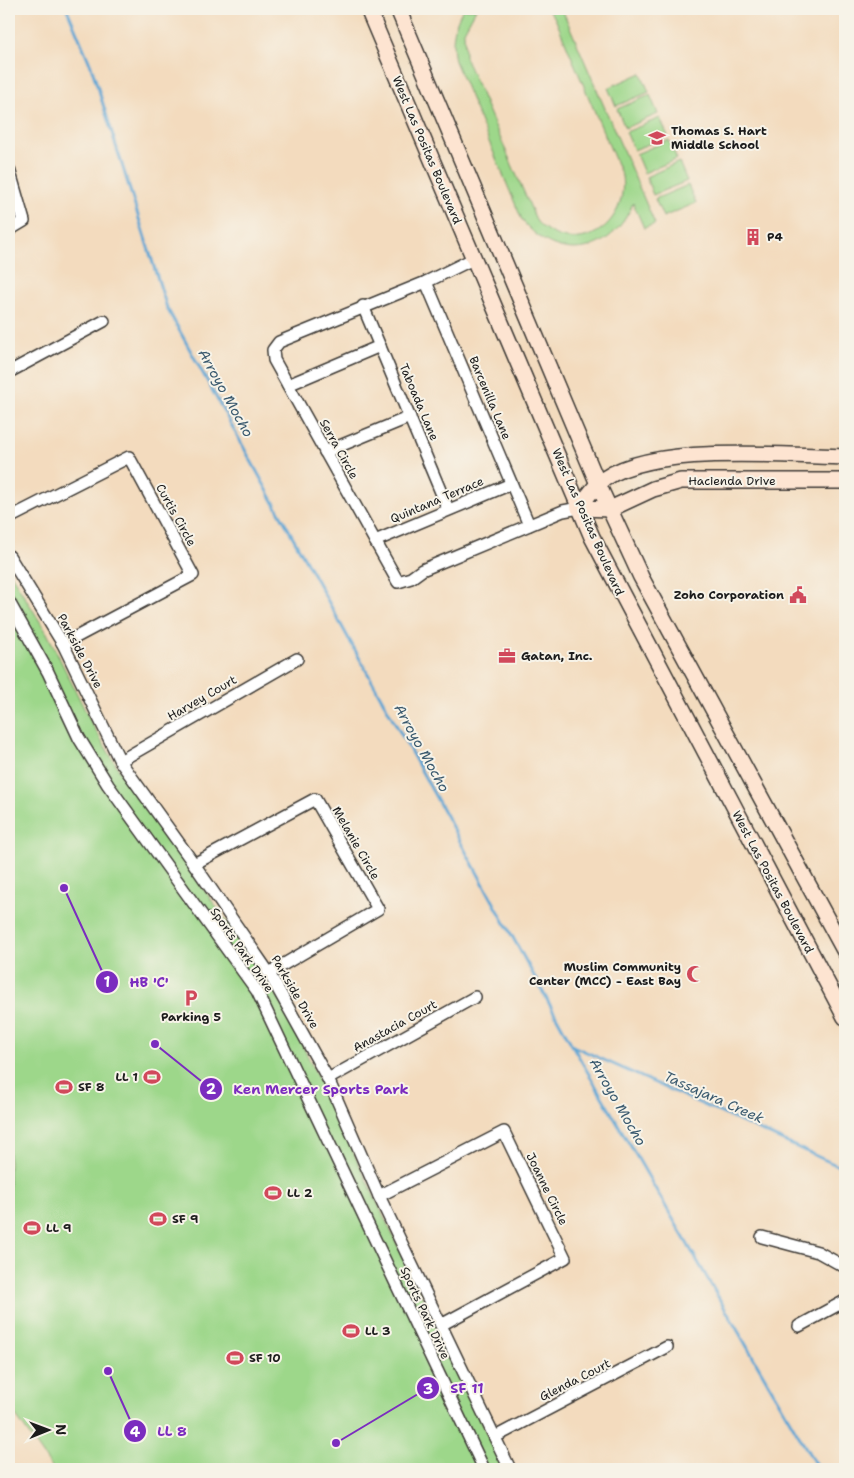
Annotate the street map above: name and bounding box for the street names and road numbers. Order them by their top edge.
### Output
street label: West Las Positas Boulevard [388,74,466,227]
street label: Barcenilla Lane [465,354,515,442]
street label: Taboada Lane [396,361,442,443]
street label: Serra Circle [316,416,362,482]
street label: West Las Positas Boulevard [548,446,628,598]
street label: Quintana Terrace [388,473,486,527]
street label: Hacienda Drive [688,473,776,489]
street label: Curtis Circle [152,481,200,549]
street label: Parkside Drive [54,611,106,691]
street label: Harvey Court [165,672,239,724]
street label: Melanie Circle [329,803,384,883]
street label: West Las Positas Boulevard [729,808,818,956]
street label: Sports Park Drive [207,904,277,996]
street label: Parkside Drive [267,952,323,1032]
street label: Anastacia Court [350,996,440,1056]
street label: Joanne Circle [523,1150,572,1228]
street label: Sports Park Drive [397,1264,454,1362]
street label: Glenda Court [537,1355,613,1405]

